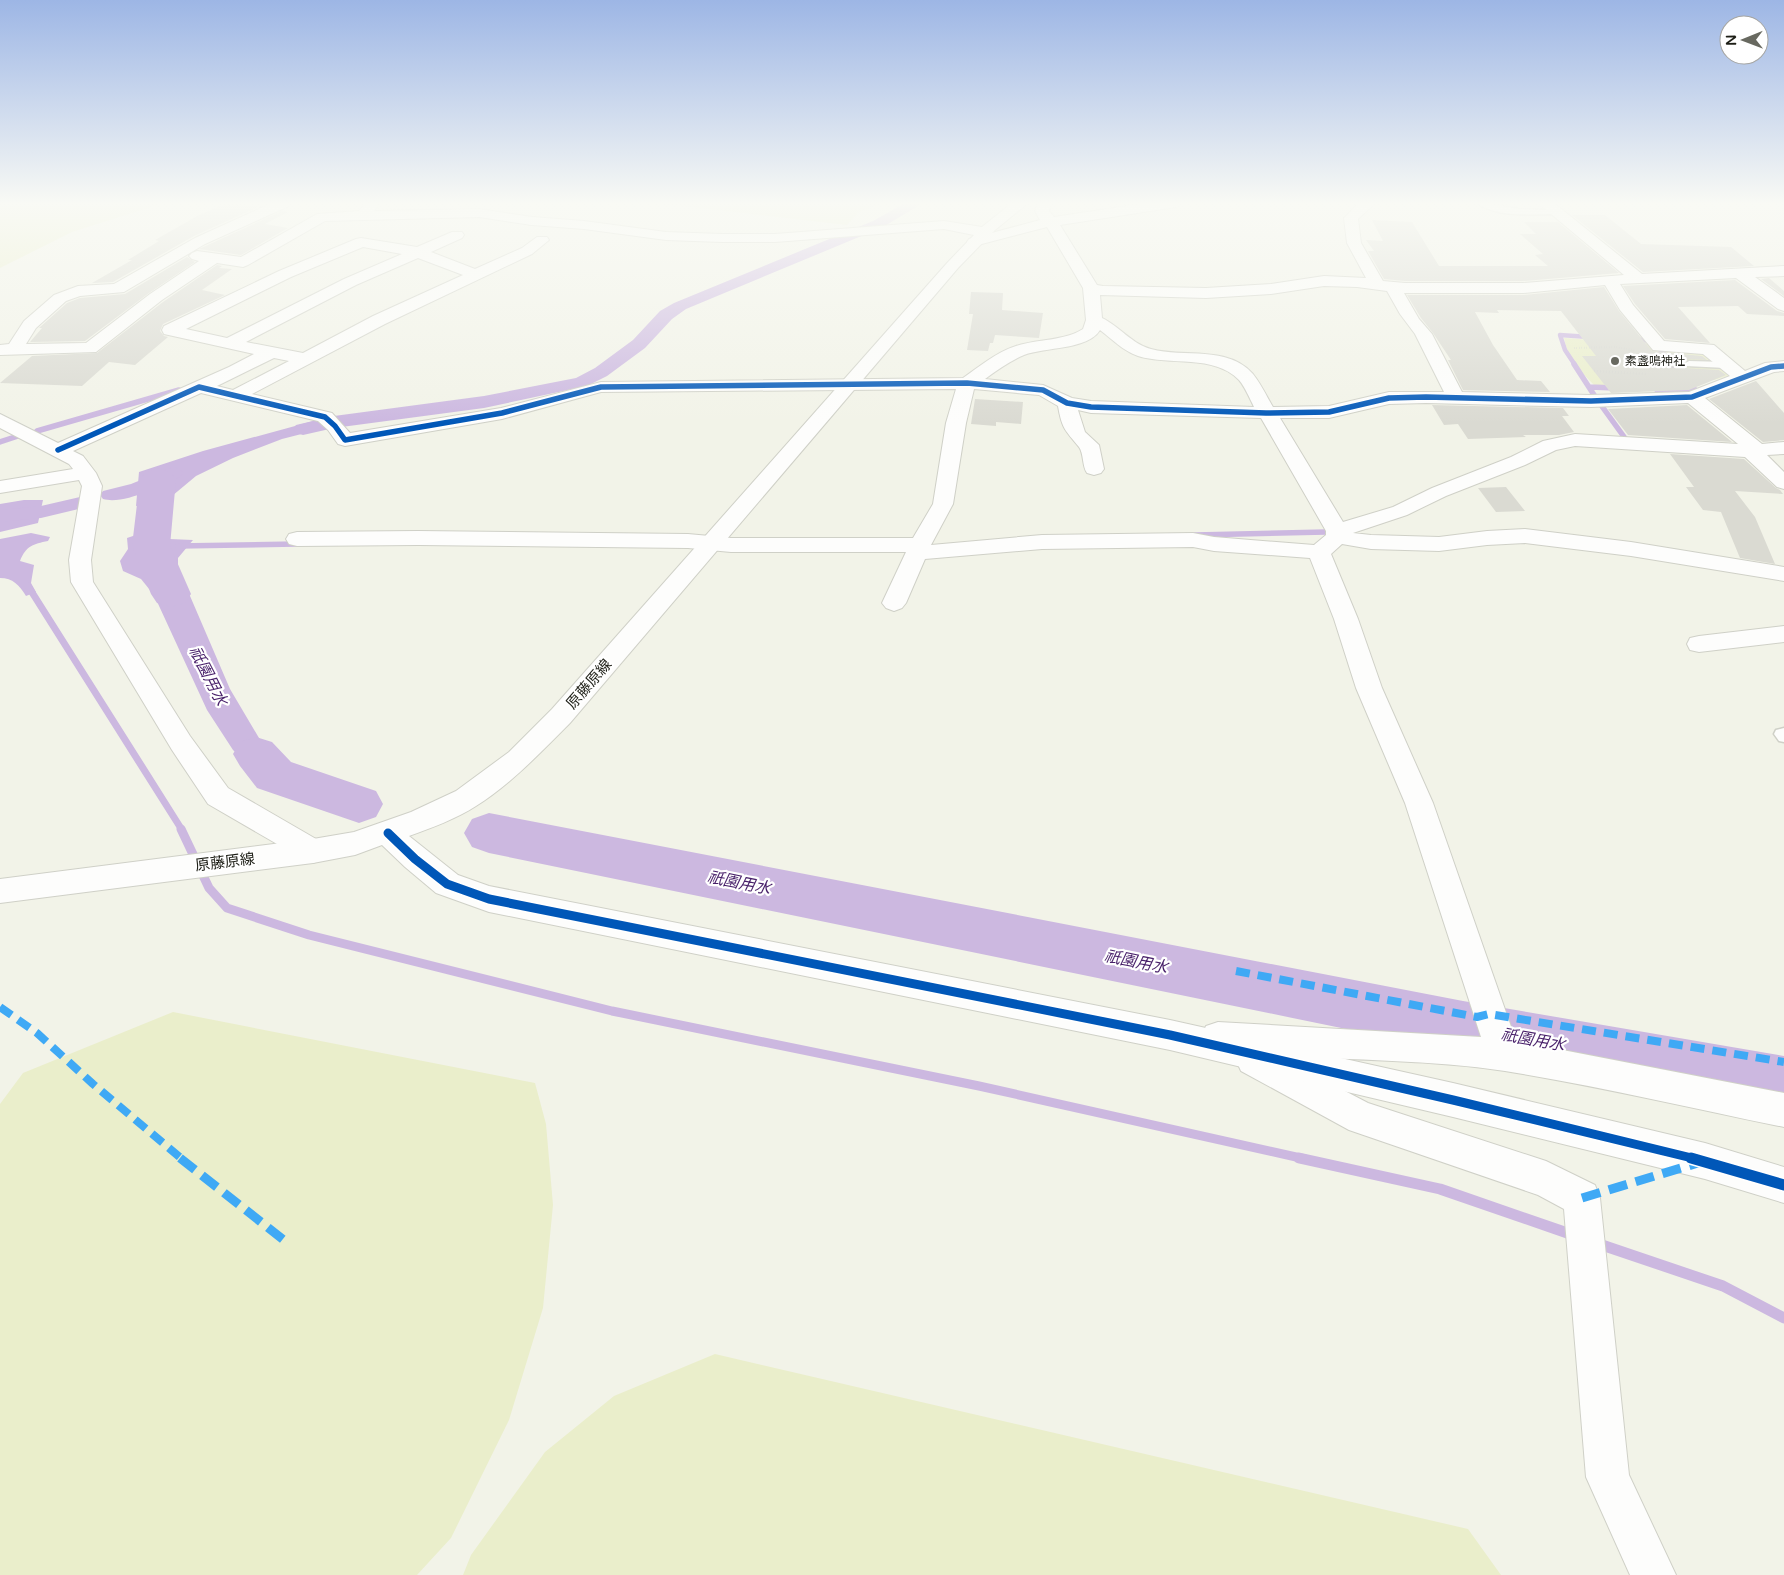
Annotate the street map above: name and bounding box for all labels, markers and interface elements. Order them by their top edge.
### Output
north arrow [1719,15,1769,65]
text: N [1723,34,1740,46]
place label: 素盞鳴神社 [1625,354,1685,368]
marker: 素盞鳴神社 [1609,355,1621,367]
water label: 祇園用水 [185,643,232,711]
street label: 原藤原線 [563,655,615,713]
street label: 原藤原線 [194,849,256,875]
water label: 祇園用水 [706,867,774,899]
water label: 祇園用水 [1103,946,1171,978]
water label: 祇園用水 [1500,1025,1568,1056]

